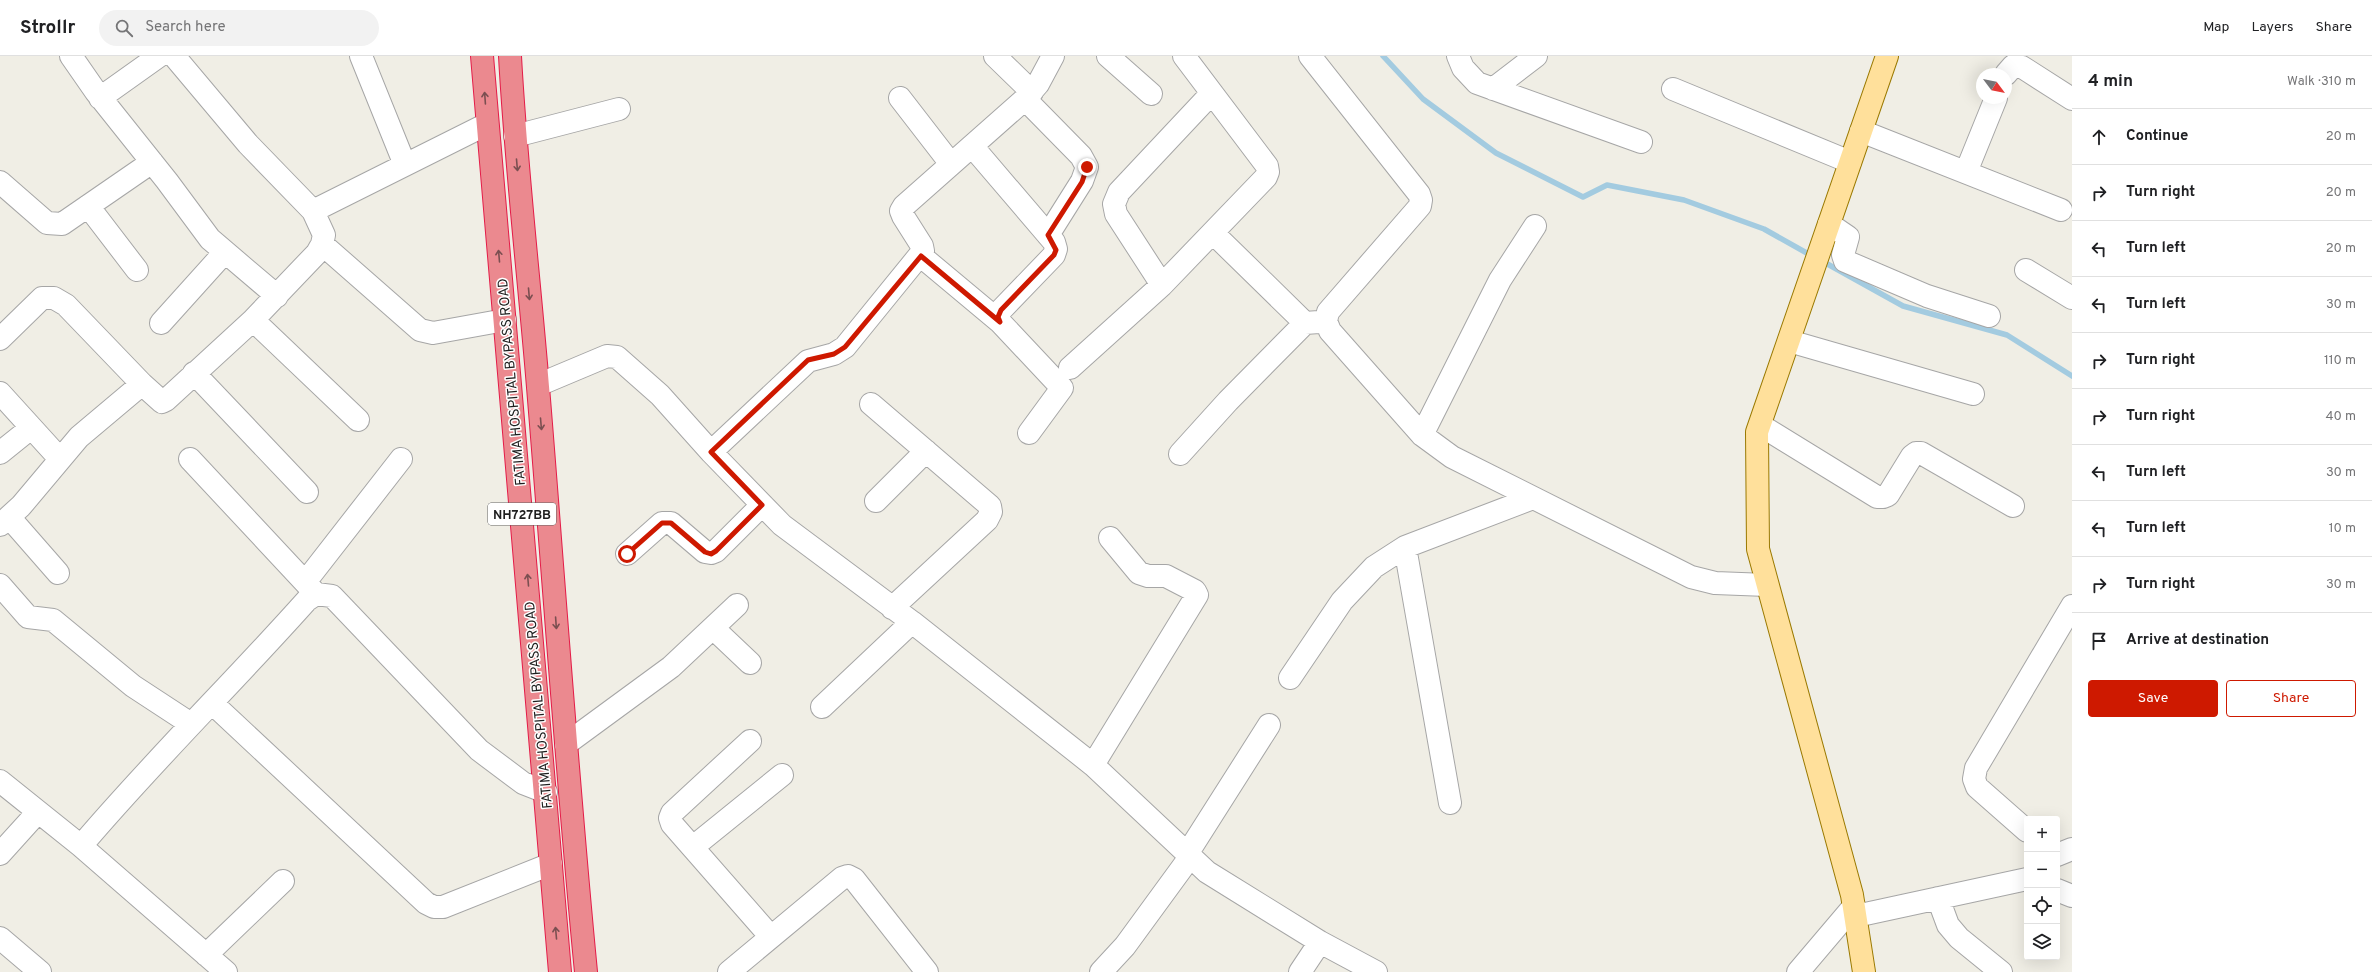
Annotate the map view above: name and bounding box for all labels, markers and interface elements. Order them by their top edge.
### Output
search box [99,10,379,46]
text: Strollr [20,16,75,40]
icon: search [113,17,135,39]
text: Search here [145,18,225,37]
text: Map [2203,19,2229,36]
text: Layers [2251,19,2293,36]
text: Share [2315,19,2352,36]
north arrow [1976,68,2012,104]
text: 4 min [2088,71,2133,93]
text: Walk · 310 m [2287,74,2356,90]
one-way arrow [482,92,489,105]
icon: ahead [2088,126,2110,148]
text: Continue [2126,127,2188,146]
text: 20 m [2326,129,2356,145]
one-way arrow [514,158,521,171]
route end [1078,158,1096,176]
icon: right [2088,182,2110,204]
text: Turn right [2126,183,2195,202]
text: 20 m [2326,185,2356,201]
icon: left [2088,238,2110,260]
text: Turn left [2126,239,2186,258]
text: 20 m [2326,241,2356,257]
one-way arrow [496,250,503,263]
street label: FATIMA HOSPITAL BYPASS ROAD [495,277,530,486]
one-way arrow [526,287,533,300]
icon: left [2088,294,2110,316]
text: Turn left [2126,295,2186,314]
text: 30 m [2326,297,2356,313]
icon: right [2088,350,2110,372]
text: Turn right [2126,351,2195,370]
text: 110 m [2324,353,2356,369]
icon: right [2088,406,2110,428]
text: Turn right [2126,407,2195,426]
text: 40 m [2326,409,2356,425]
one-way arrow [537,417,544,430]
icon: left [2088,462,2110,484]
text: Turn left [2126,463,2186,482]
text: 30 m [2326,465,2356,481]
road number: NH727BB [488,503,556,525]
icon: left [2088,518,2110,540]
text: Turn left [2126,519,2186,538]
text: 10 m [2329,521,2356,537]
route start [618,545,636,563]
one-way arrow [524,574,531,587]
icon: right [2088,574,2110,596]
text: Turn right [2126,575,2195,594]
text: 30 m [2326,577,2356,593]
street label: FATIMA HOSPITAL BYPASS ROAD [522,600,557,809]
one-way arrow [553,616,560,629]
icon: arrive [2088,630,2110,652]
text: Arrive at destination [2126,631,2269,650]
button: Save [2088,680,2218,717]
button: Share [2226,680,2356,717]
map controls [2024,816,2060,960]
button: + [2024,816,2060,852]
button: − [2024,852,2060,888]
button: locate [2024,888,2060,924]
button: layers [2024,924,2060,960]
one-way arrow [553,927,560,940]

